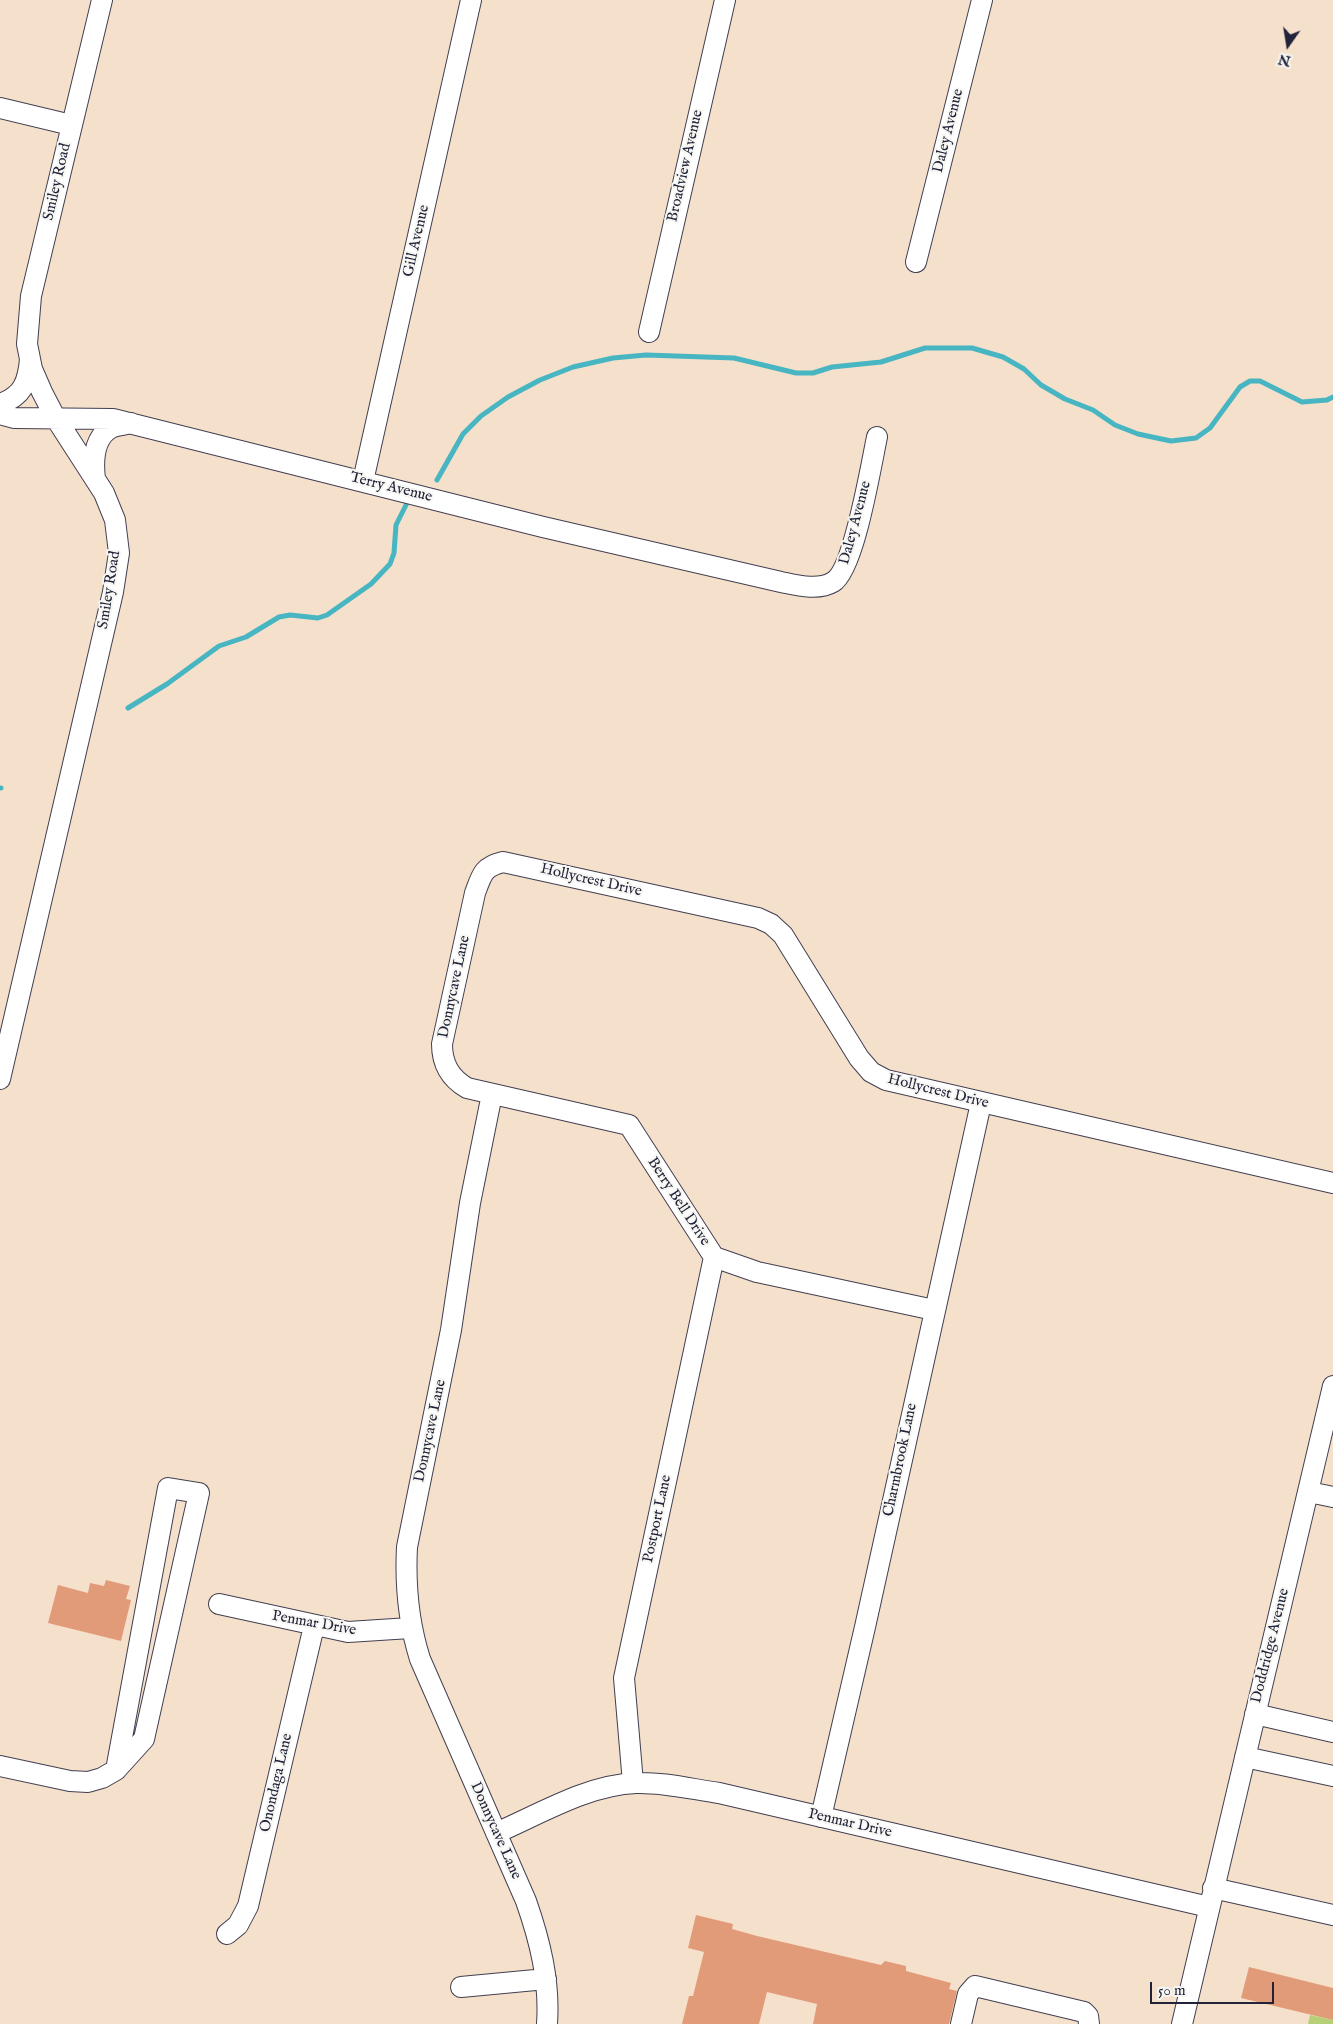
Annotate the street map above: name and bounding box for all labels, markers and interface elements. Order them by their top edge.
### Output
north arrow [1263,20,1313,70]
text: N [1277,49,1293,70]
street label: Daley Avenue [930,87,968,175]
street label: Broadview Avenue [664,108,708,224]
street label: Smiley Road [40,142,76,222]
street label: Gill Avenue [400,203,434,279]
street label: Terry Avenue [348,469,434,507]
street label: Daley Avenue [836,479,876,567]
street label: Smiley Road [95,550,125,630]
street label: Hollycrest Drive [539,861,643,901]
street label: Donnycave Lane [435,934,475,1040]
street label: Hollycrest Drive [886,1071,990,1113]
street label: Berry Bell Drive [643,1154,713,1250]
street label: Donnycave Lane [411,1378,451,1484]
street label: Charmbrook Lane [880,1402,922,1518]
street label: Postport Lane [640,1474,676,1564]
street label: Doddridge Avenue [1248,1587,1294,1705]
street label: Penmar Drive [271,1608,357,1640]
street label: Onondaga Lane [257,1732,297,1834]
street label: Donnycave Lane [465,1780,525,1882]
street label: Penmar Drive [806,1806,894,1842]
scale bar [1153,1972,1277,2004]
text: 50 m [1158,1981,1186,2000]

